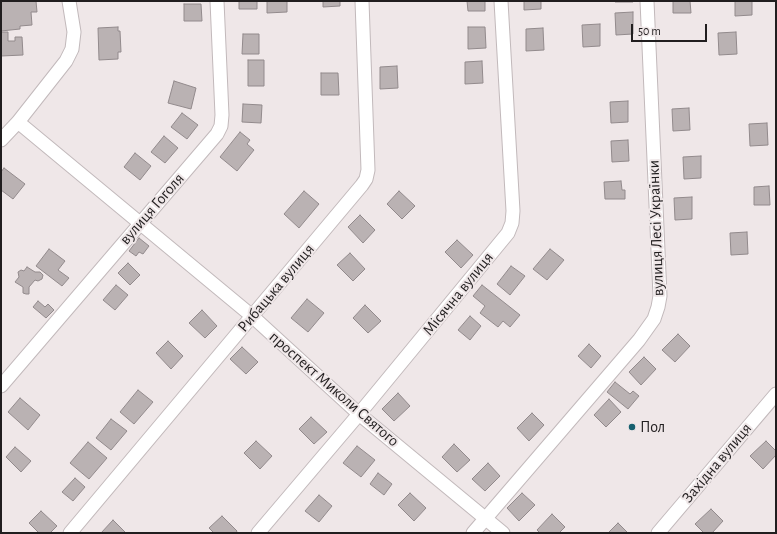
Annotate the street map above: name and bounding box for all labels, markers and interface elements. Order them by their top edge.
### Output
scale bar [633,16,709,42]
text: 50 m [638,25,661,37]
street label: вулиця Лесі Українки [644,160,668,296]
street label: вулиця Гоголя [116,169,188,249]
street label: Рибацька вулиця [233,240,319,336]
street label: Місячна вулиця [418,248,498,340]
street label: проспект Миколи Святого [265,327,403,451]
place label: Пол [640,417,665,437]
street label: Західна вулиця [678,419,756,507]
marker: Пол [627,422,637,432]

